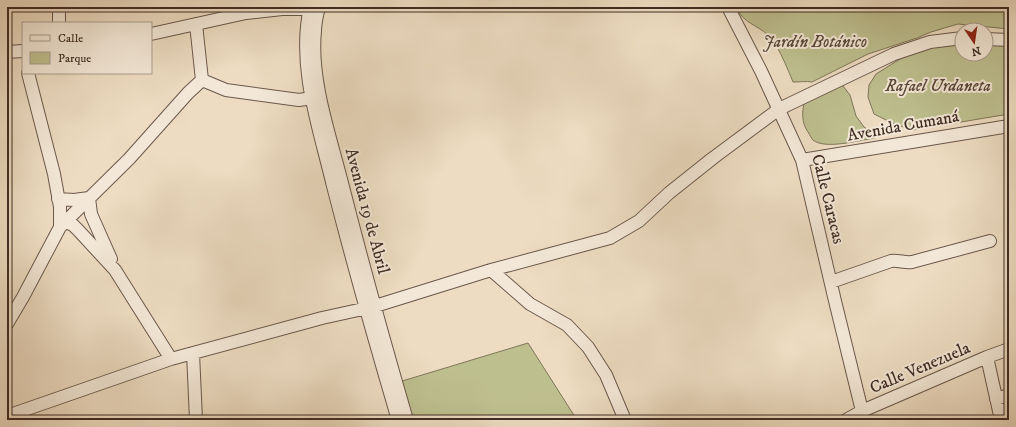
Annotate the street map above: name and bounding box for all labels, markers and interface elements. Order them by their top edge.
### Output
legend [22,22,152,74]
north arrow [954,22,994,62]
text: Calle [58,31,83,46]
park label: Jardín Botánico [763,31,867,53]
text: N [970,43,982,59]
text: Parque [58,51,91,66]
park label: Rafael Urdaneta [884,75,991,97]
street label: Avenida Cumaná [845,105,961,147]
street label: Avenida 19 de Abril [340,146,394,276]
street label: Calle Caracas [806,152,850,246]
street label: Calle Venezuela [866,337,974,399]

